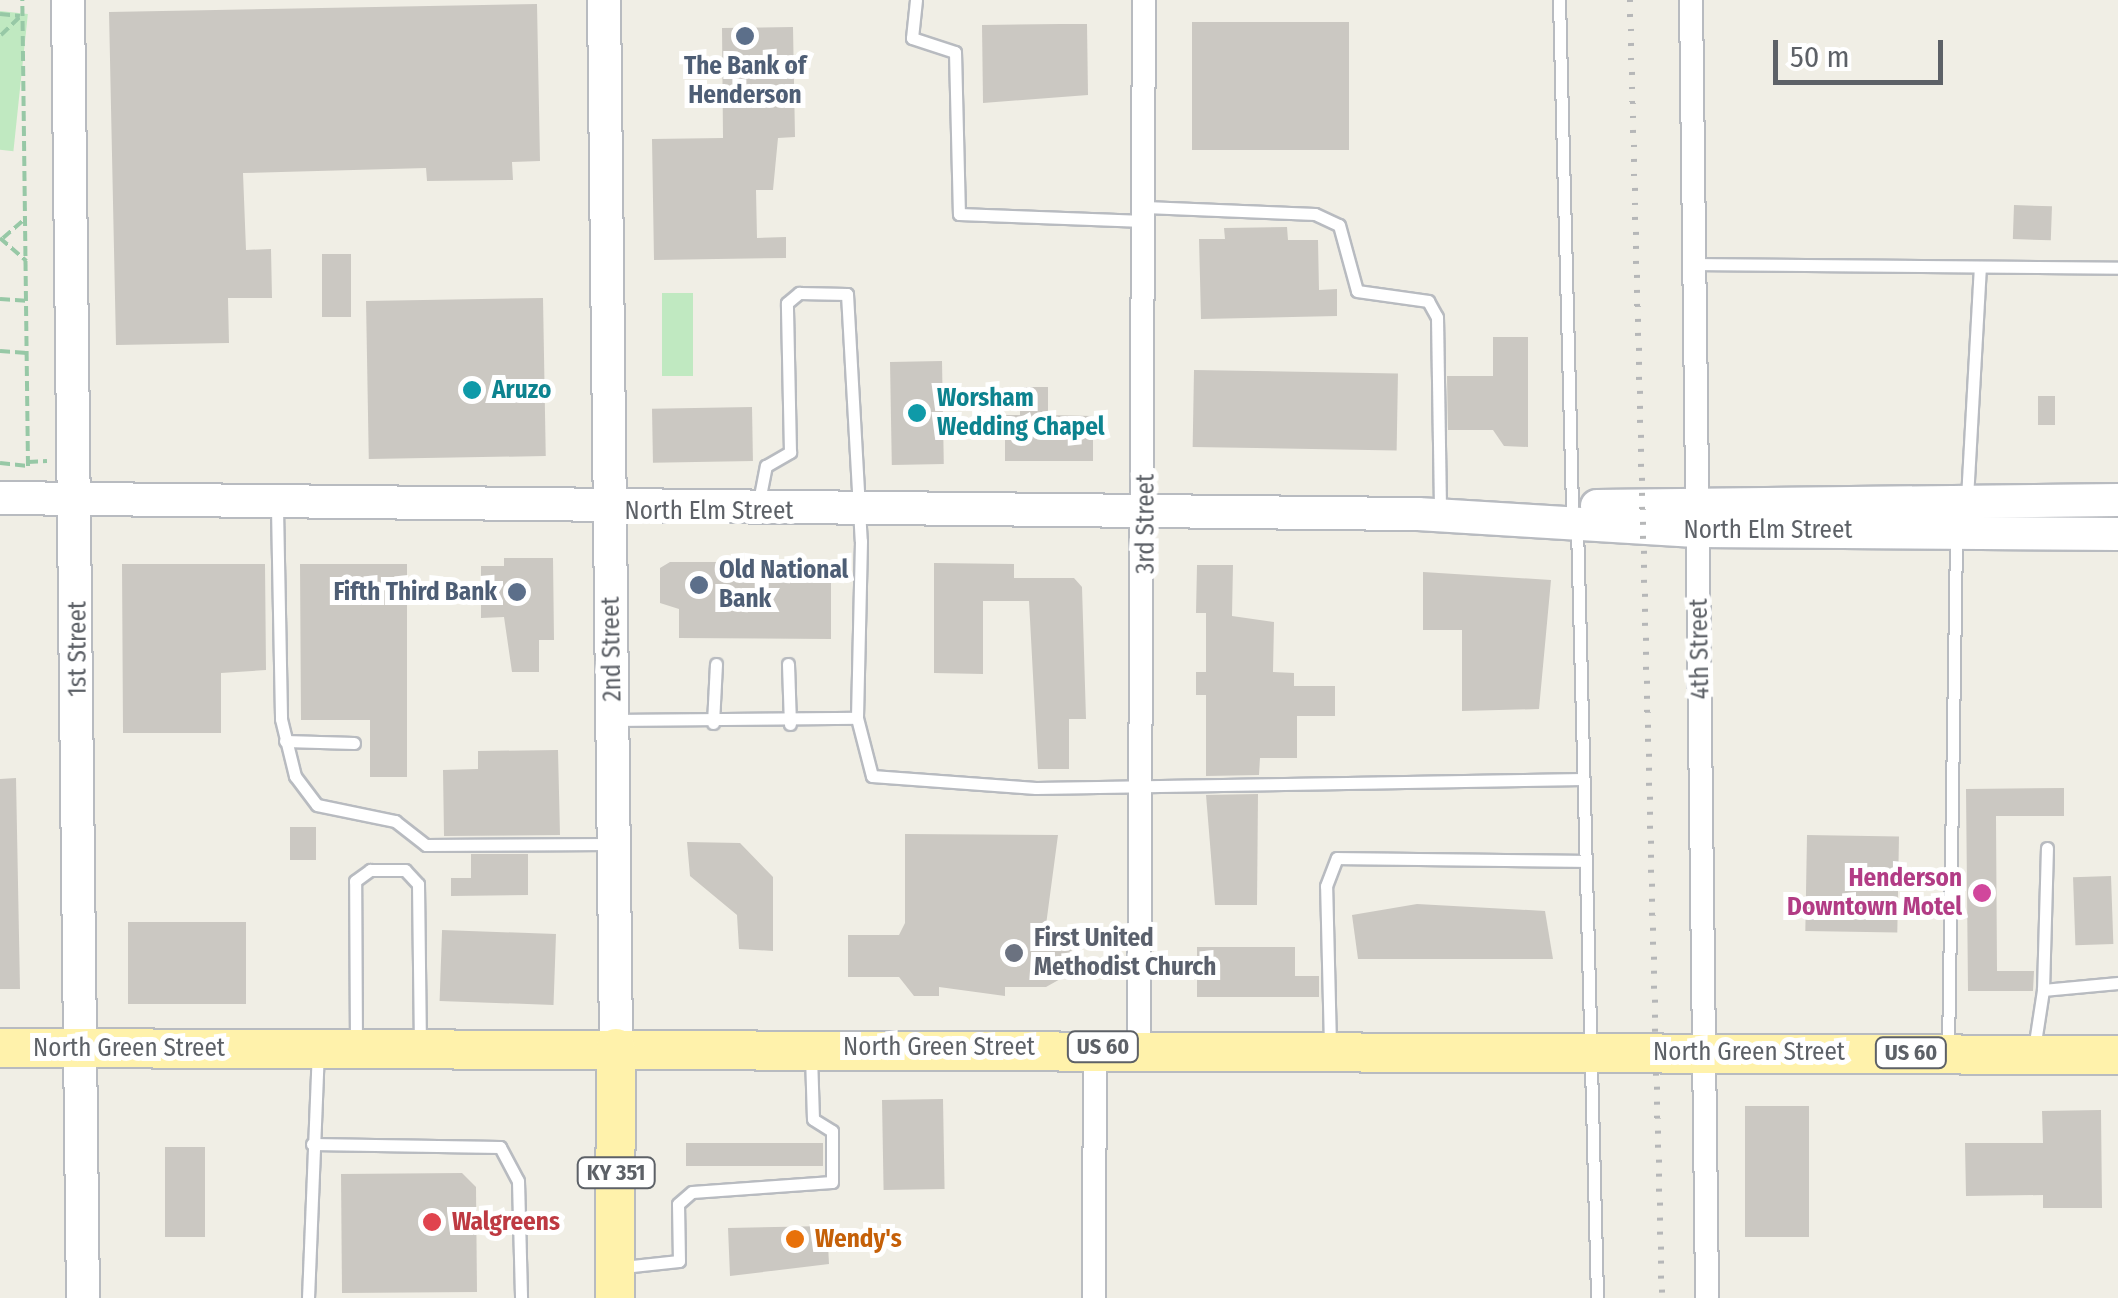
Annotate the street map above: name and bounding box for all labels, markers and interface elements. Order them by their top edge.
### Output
scale bar [1778,20,1948,82]
marker: The Bank of Henderson [734,25,756,47]
text: 50 m [1790,39,1850,75]
place label: The Bank of Henderson [684,52,806,111]
place label: Aruzo [492,375,551,405]
marker: Aruzo [461,379,483,401]
place label: Worsham Wedding Chapel [937,384,1105,443]
marker: Worsham Wedding Chapel [906,402,928,424]
street label: 3rd Street [1131,474,1161,574]
street label: North Elm Street [625,496,793,526]
street label: North Elm Street [1684,515,1852,545]
place label: Old National Bank [719,556,848,615]
marker: Old National Bank [688,574,710,596]
place label: Fifth Third Bank [333,577,497,607]
marker: Fifth Third Bank [506,581,528,603]
street label: 2nd Street [596,596,628,702]
street label: 4th Street [1684,598,1716,700]
street label: 1st Street [63,601,93,697]
place label: Henderson Downtown Motel [1787,864,1962,923]
marker: Henderson Downtown Motel [1971,882,1993,904]
place label: First United Methodist Church [1034,924,1216,983]
marker: First United Methodist Church [1003,942,1025,964]
road number: US 60 [1066,1030,1140,1064]
street label: North Green Street [843,1032,1035,1062]
street label: North Green Street [33,1033,225,1063]
road number: US 60 [1874,1036,1948,1070]
street label: North Green Street [1653,1037,1845,1067]
road number: KY 351 [576,1156,656,1190]
place label: Walgreens [452,1207,560,1237]
marker: Walgreens [421,1211,443,1233]
place label: Wendy's [815,1224,902,1254]
marker: Wendy's [784,1228,806,1250]

